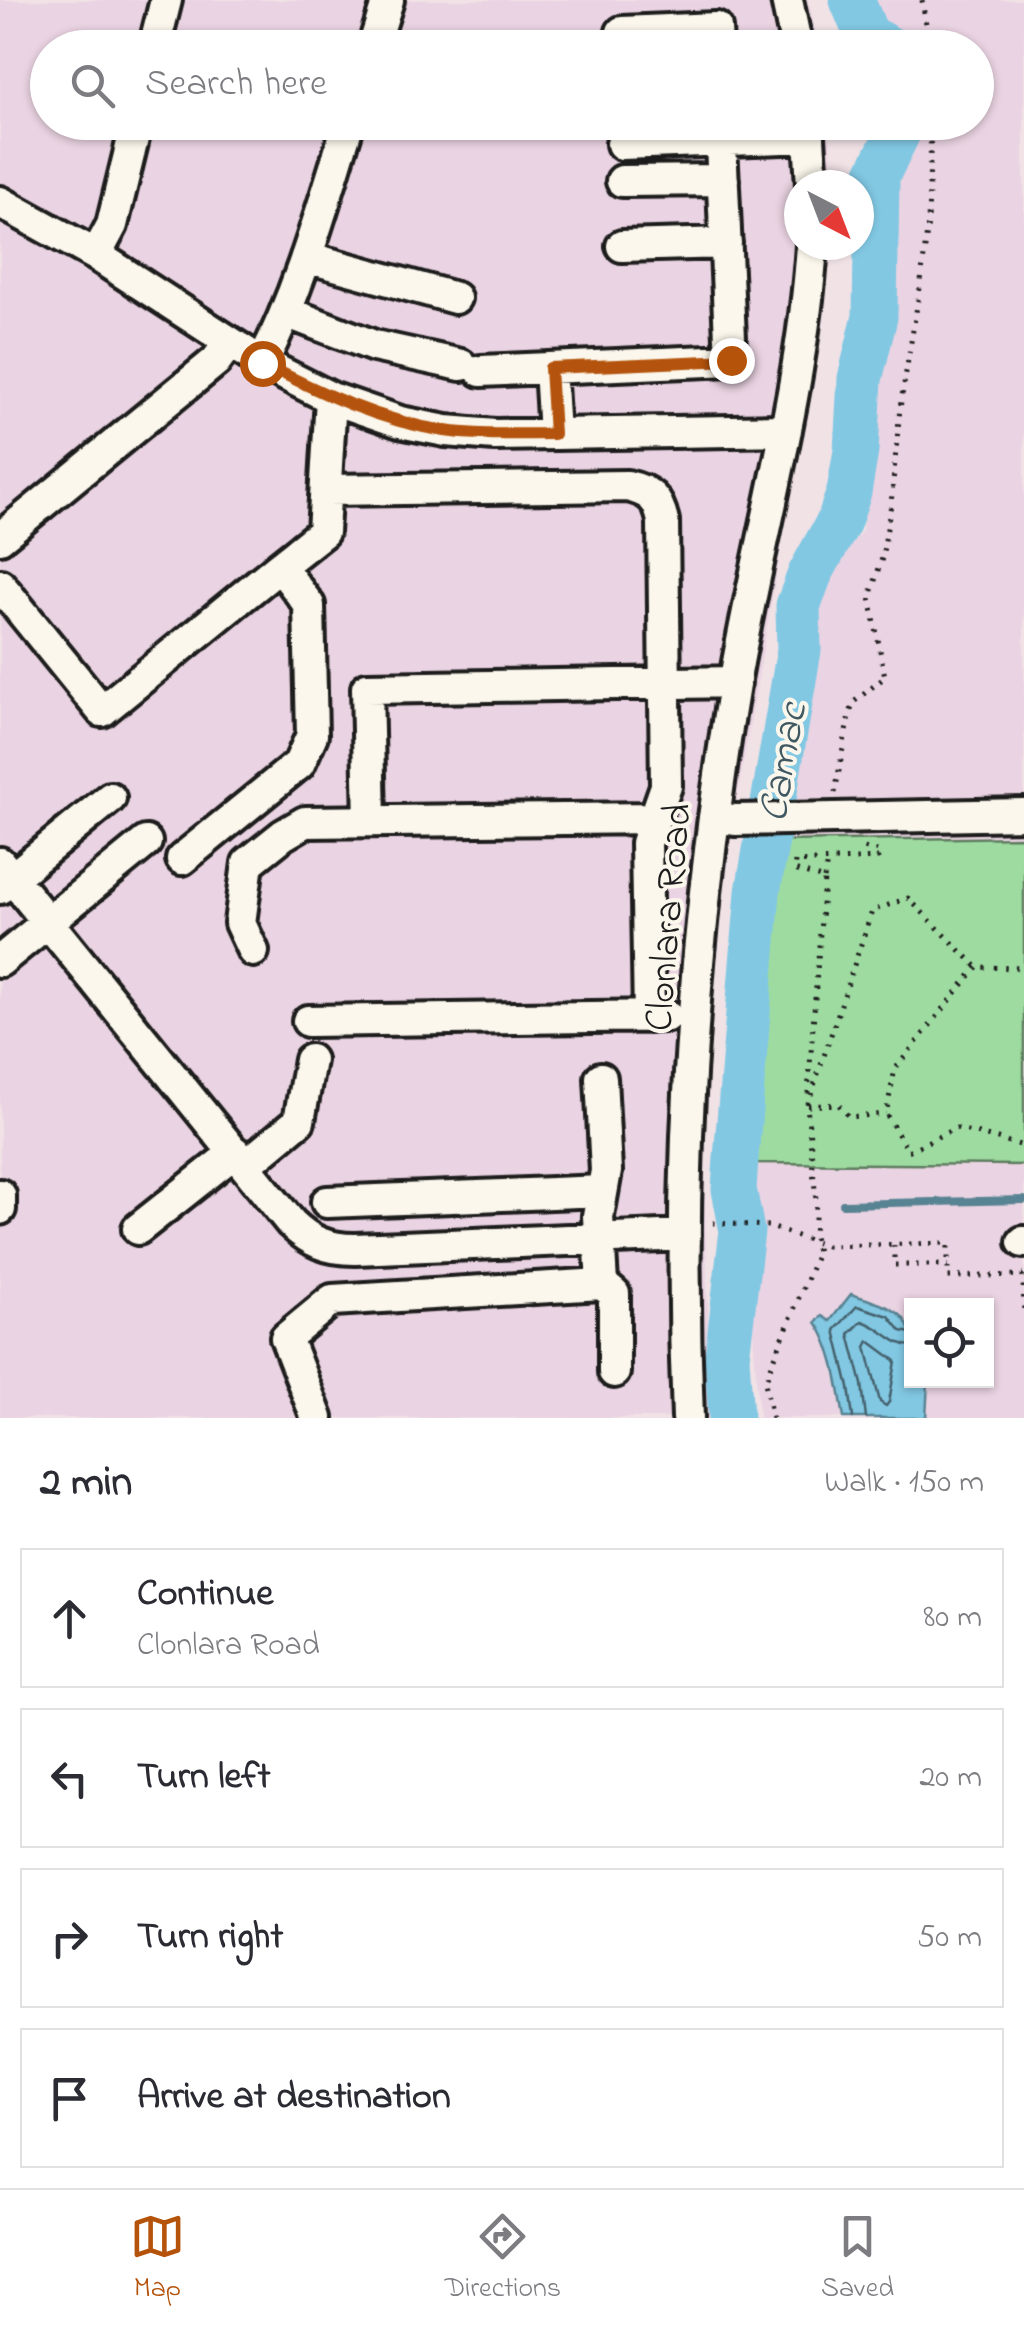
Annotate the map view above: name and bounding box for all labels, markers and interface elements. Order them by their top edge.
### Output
search box [30,30,994,140]
text: Search here [145,57,327,113]
icon: search [65,58,120,113]
north arrow [784,170,874,260]
route end [709,338,755,384]
route start [240,341,286,387]
water label: Camac [744,696,825,827]
street label: Clonlara Road [631,801,710,1034]
map controls [904,1298,994,1388]
button: locate [904,1298,994,1388]
text: 2 min [40,1453,132,1514]
text: Walk · 150 m [825,1460,984,1507]
text: Continue [137,1567,273,1623]
icon: ahead [42,1591,97,1646]
text: 80 m [923,1595,982,1642]
text: Clonlara Road [137,1623,320,1670]
text: Turn left [137,1750,270,1806]
icon: left [42,1751,97,1806]
text: 20 m [919,1755,982,1802]
text: Turn right [137,1910,283,1966]
icon: right [42,1911,97,1966]
text: 50 m [917,1915,982,1962]
text: Arrive at destination [137,2070,451,2126]
icon: arrive [42,2071,97,2126]
tab: Map [130,2209,185,2310]
tab: Directions [445,2209,561,2310]
tab: Saved [821,2209,894,2310]

